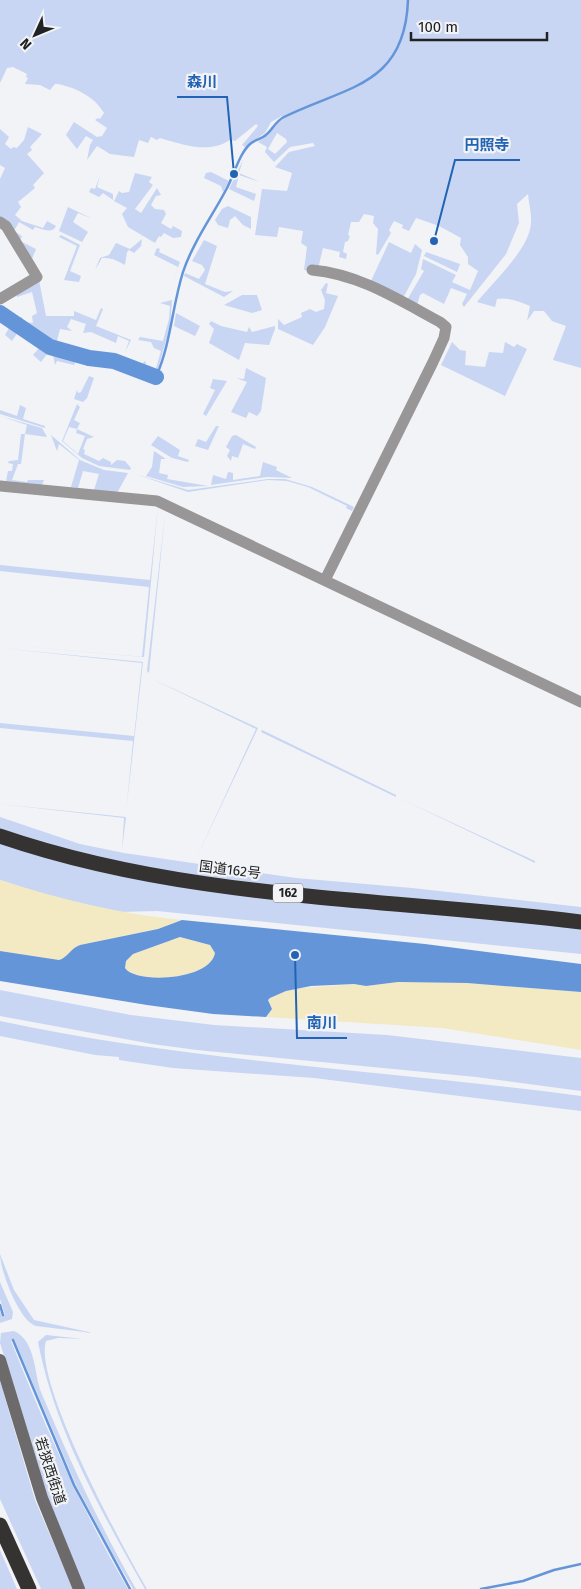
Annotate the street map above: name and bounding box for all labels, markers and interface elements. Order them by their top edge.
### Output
north arrow [10,10,60,60]
scale bar [411,10,547,42]
text: 100 m [418,18,458,36]
text: N [17,34,35,53]
callout: 森川 [177,67,227,97]
text: 森川 [187,73,217,91]
callout: 円照寺 [455,130,520,160]
text: 円照寺 [464,136,510,154]
street label: 国道162号 [198,858,262,882]
road number: 162 [273,884,303,902]
callout: 南川 [297,1008,347,1038]
text: 南川 [307,1014,337,1032]
street label: 若狭西街道 [31,1435,69,1507]

